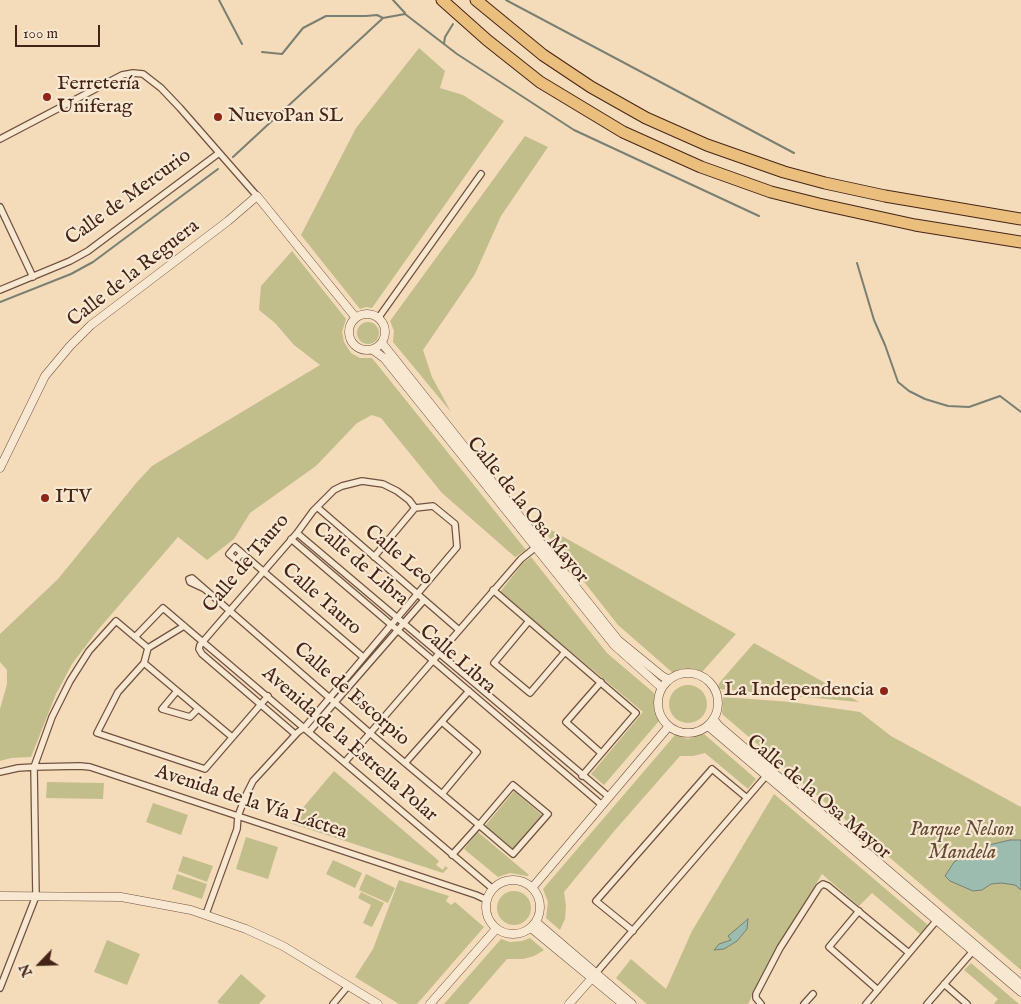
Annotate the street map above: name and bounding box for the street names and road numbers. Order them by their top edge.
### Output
street label: Calle de Mercurio [62,144,196,252]
street label: Calle de la Reguera [63,215,205,333]
street label: Calle de la Osa Mayor [461,433,593,589]
street label: Calle de Tauro [199,510,295,618]
street label: Calle de Libra [307,518,413,612]
street label: Calle Leo [359,521,437,591]
street label: Calle Tauro [276,559,366,641]
street label: Calle Libra [414,620,500,700]
street label: Calle de Escorpio [288,638,414,752]
street label: Avenida de la Estrella Polar [256,662,442,828]
street label: Calle de la Osa Mayor [741,730,895,866]
street label: Avenida de la Vía Láctea [152,761,350,845]

